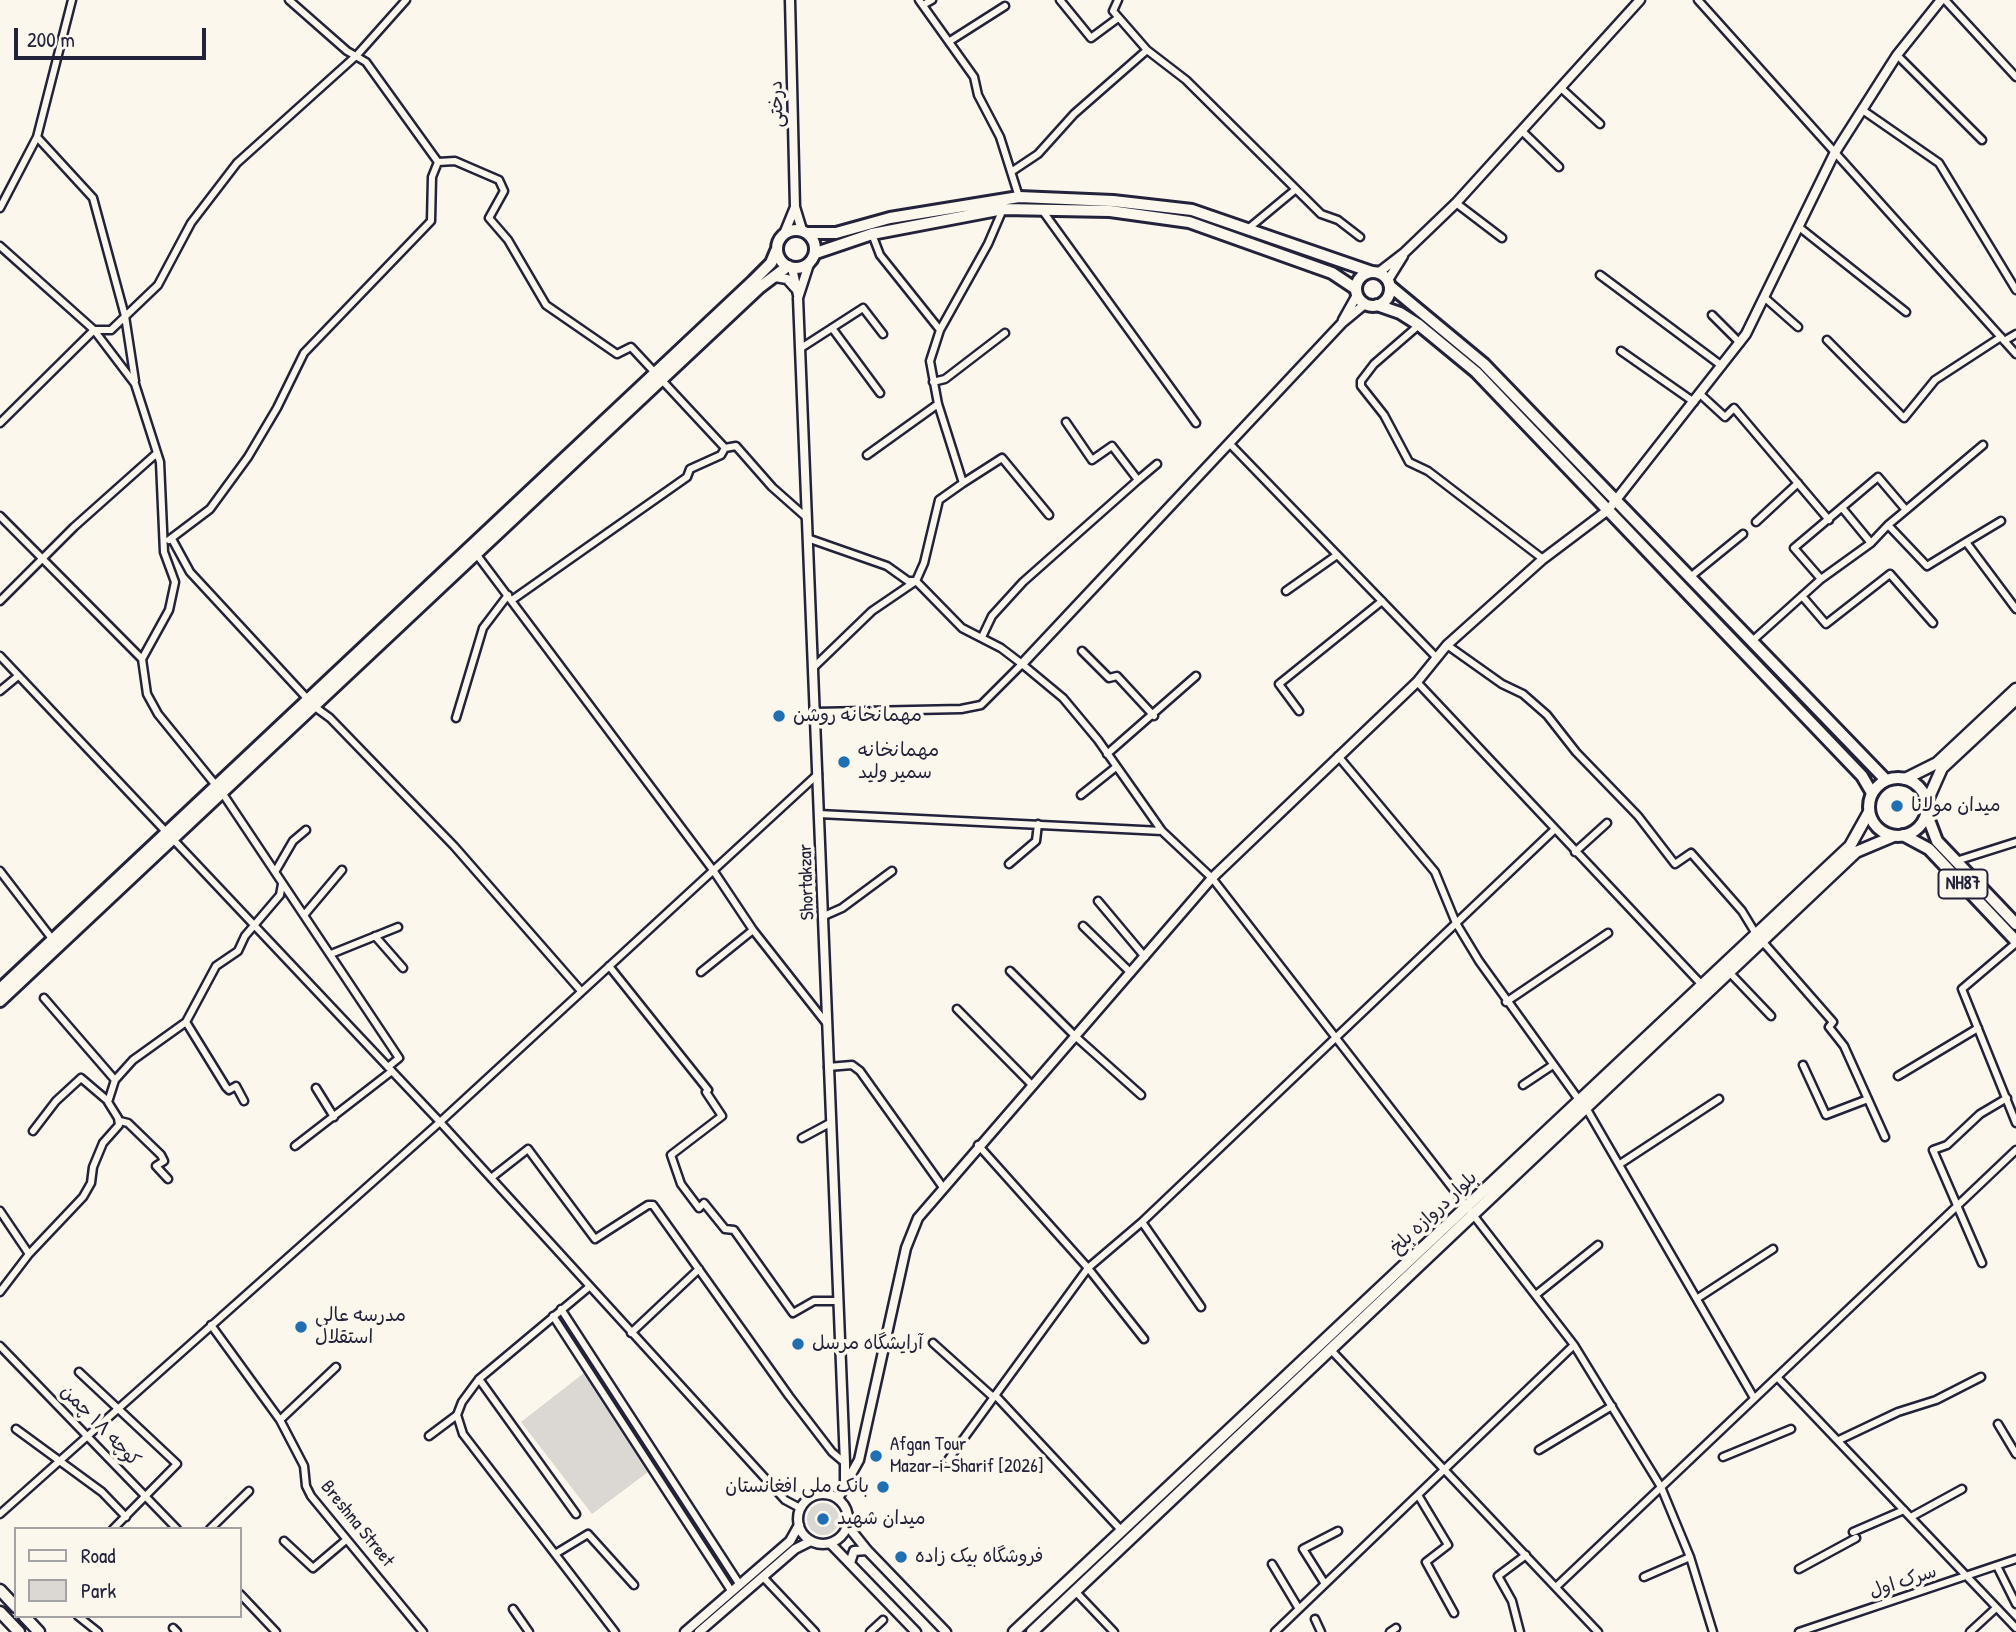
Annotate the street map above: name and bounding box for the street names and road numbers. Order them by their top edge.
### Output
street label: درختی [765,80,789,128]
street label: Shortakzar [794,843,820,921]
road number: NH87 [1938,870,1988,898]
street label: بلوار دروازه بلخ [1386,1167,1482,1259]
street label: كوچه ١٨ چمن [55,1380,145,1472]
street label: Breshna Street [315,1476,399,1572]
street label: سرک اول [1866,1560,1940,1604]

